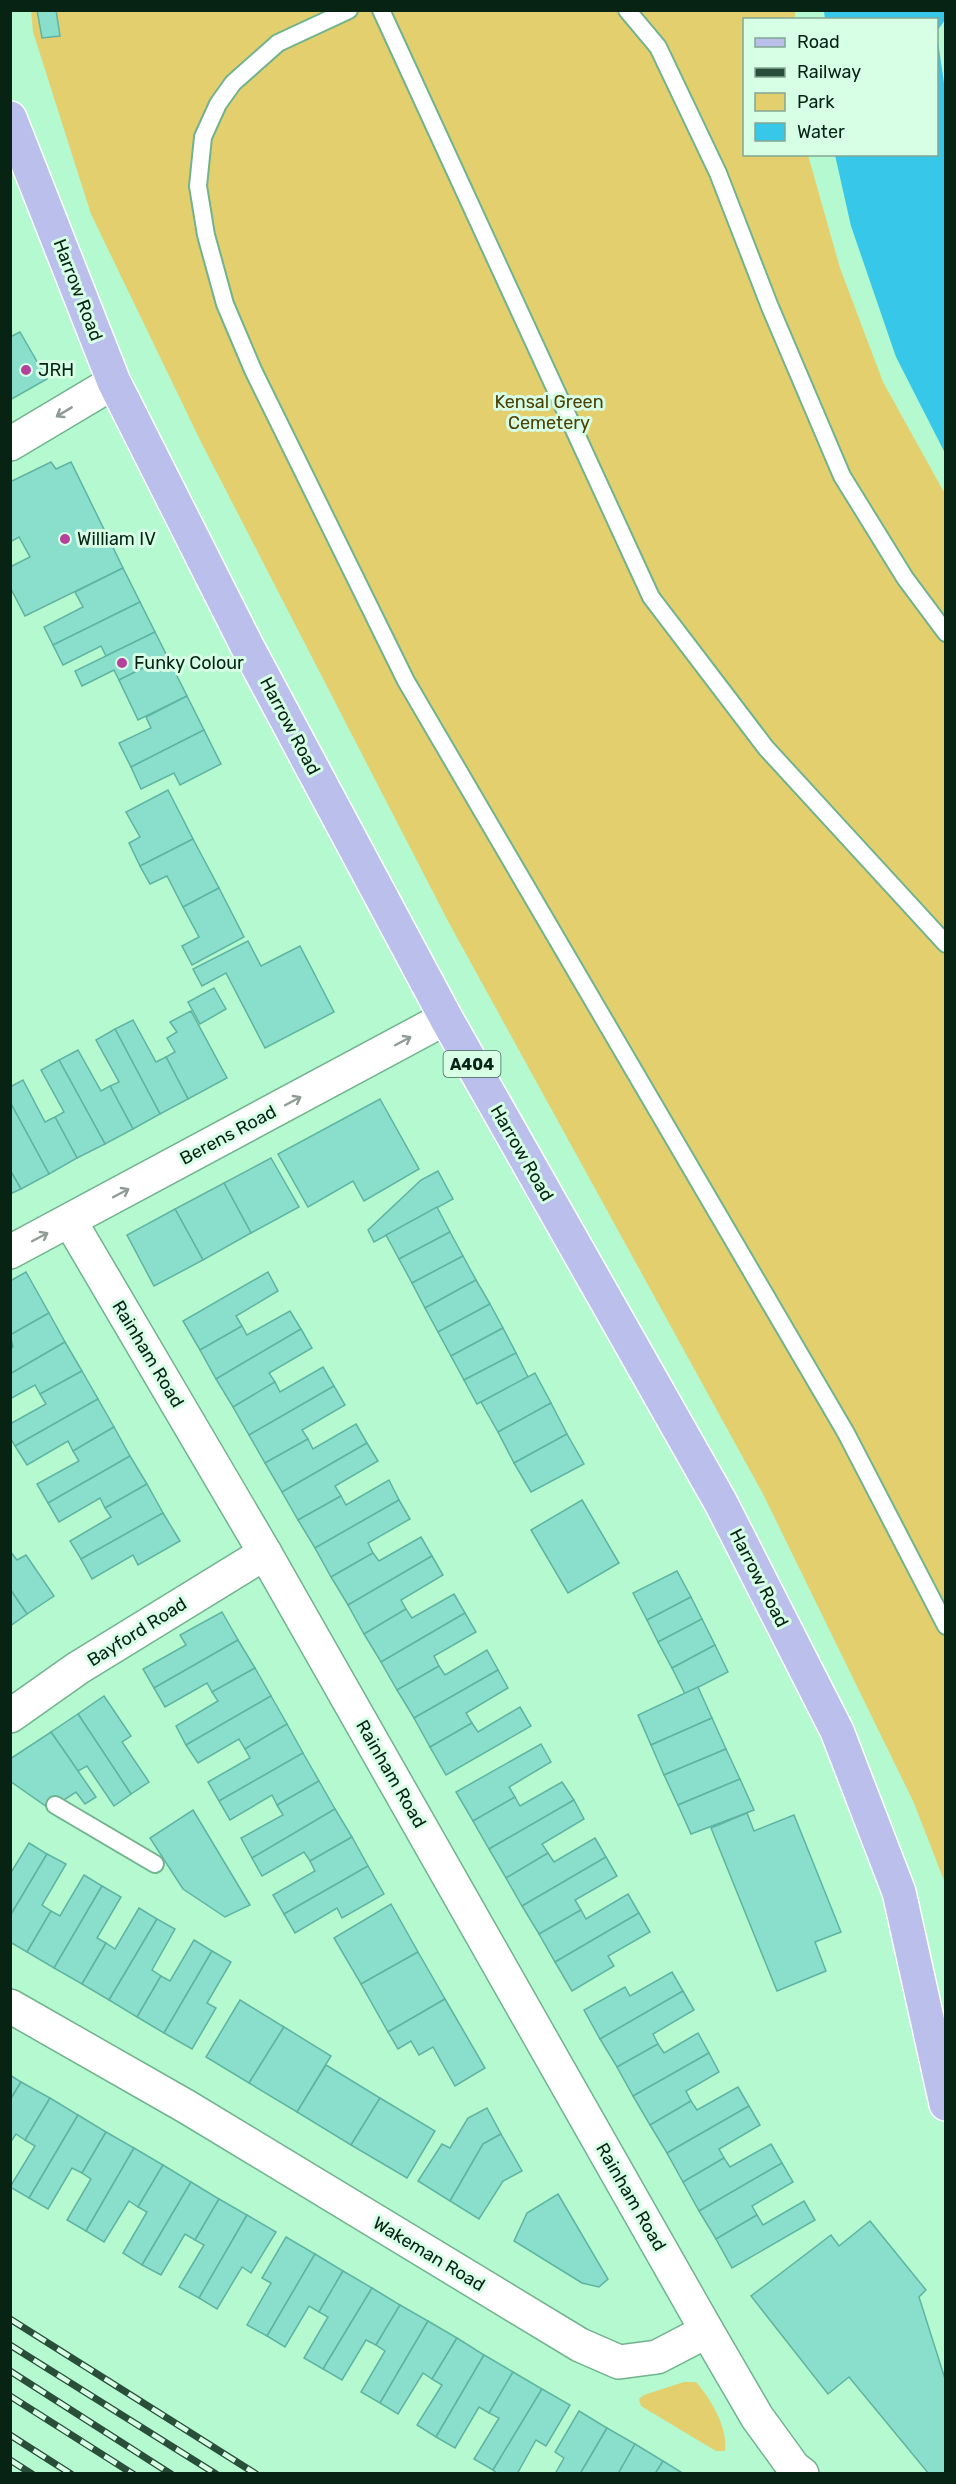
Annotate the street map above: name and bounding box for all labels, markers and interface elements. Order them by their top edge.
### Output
legend [743,18,938,156]
text: Road [797,31,840,53]
text: Railway [797,61,861,83]
text: Park [797,91,835,113]
text: Water [797,121,845,143]
street label: Harrow Road [48,236,108,344]
place label: JRH [38,359,74,381]
marker: JRH [19,363,33,377]
park label: Kensal Green Cemetery [494,391,604,434]
one-way arrow [56,407,73,419]
place label: William IV [77,528,156,550]
marker: William IV [58,532,72,546]
place label: Funky Colour [134,652,244,674]
marker: Funky Colour [115,656,129,670]
street label: Harrow Road [255,673,325,779]
one-way arrow [393,1035,411,1046]
road number: A404 [444,1051,500,1077]
one-way arrow [283,1095,301,1106]
street label: Berens Road [176,1100,280,1170]
street label: Harrow Road [486,1101,558,1205]
one-way arrow [112,1187,129,1199]
one-way arrow [31,1230,49,1242]
street label: Rainham Road [107,1296,189,1412]
street label: Harrow Road [725,1525,793,1631]
street label: Bayford Road [83,1593,191,1671]
street label: Rainham Road [351,1716,431,1832]
street label: Rainham Road [591,2139,671,2255]
street label: Wakeman Road [369,2212,489,2296]

